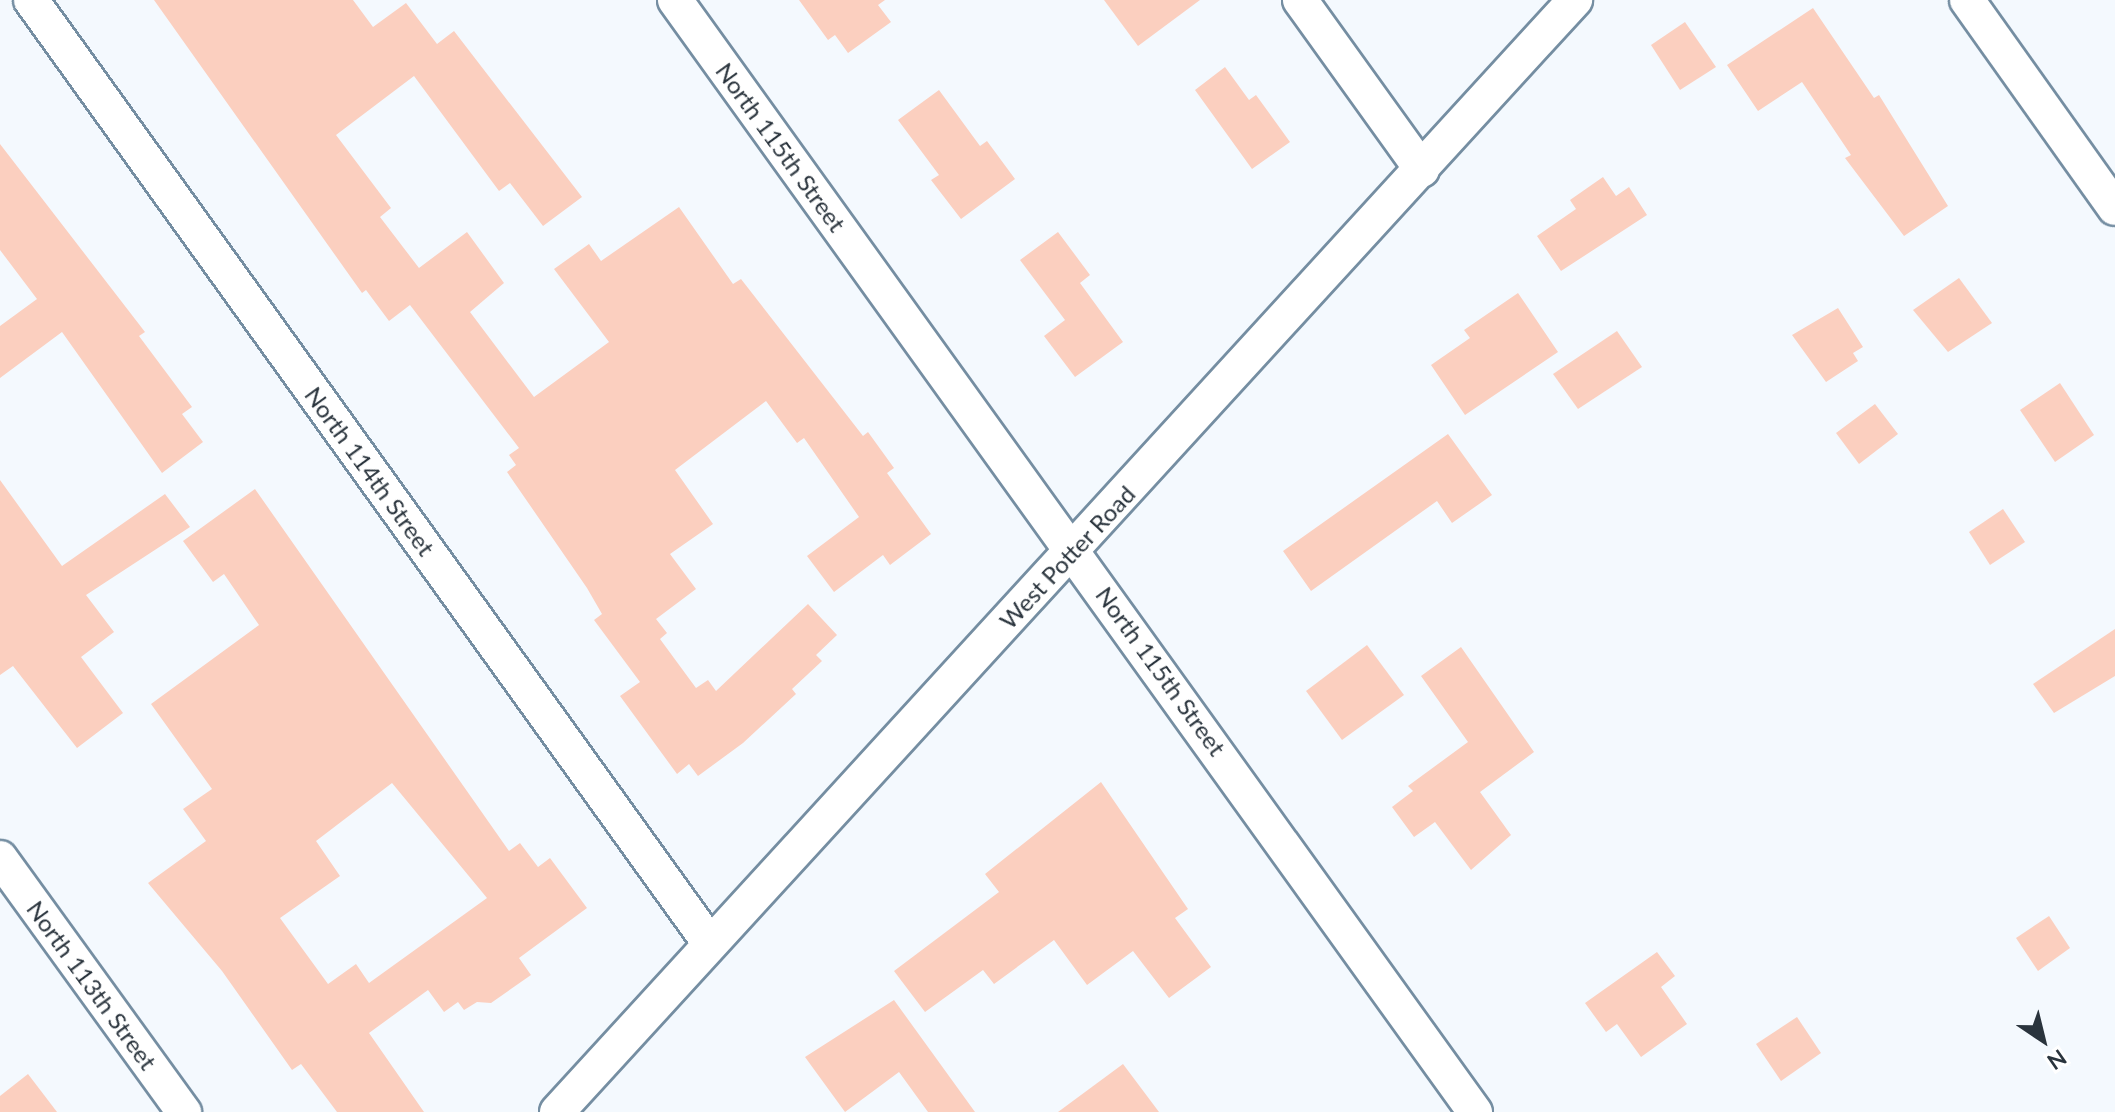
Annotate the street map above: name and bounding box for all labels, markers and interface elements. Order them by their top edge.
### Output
street label: North 115th Street [710,57,852,237]
street label: North 114th Street [299,381,441,561]
street label: West Potter Road [993,479,1141,635]
street label: North 115th Street [1090,581,1232,761]
street label: North 113th Street [21,895,163,1075]
north arrow [2003,1000,2083,1080]
text: N [2042,1044,2072,1076]

